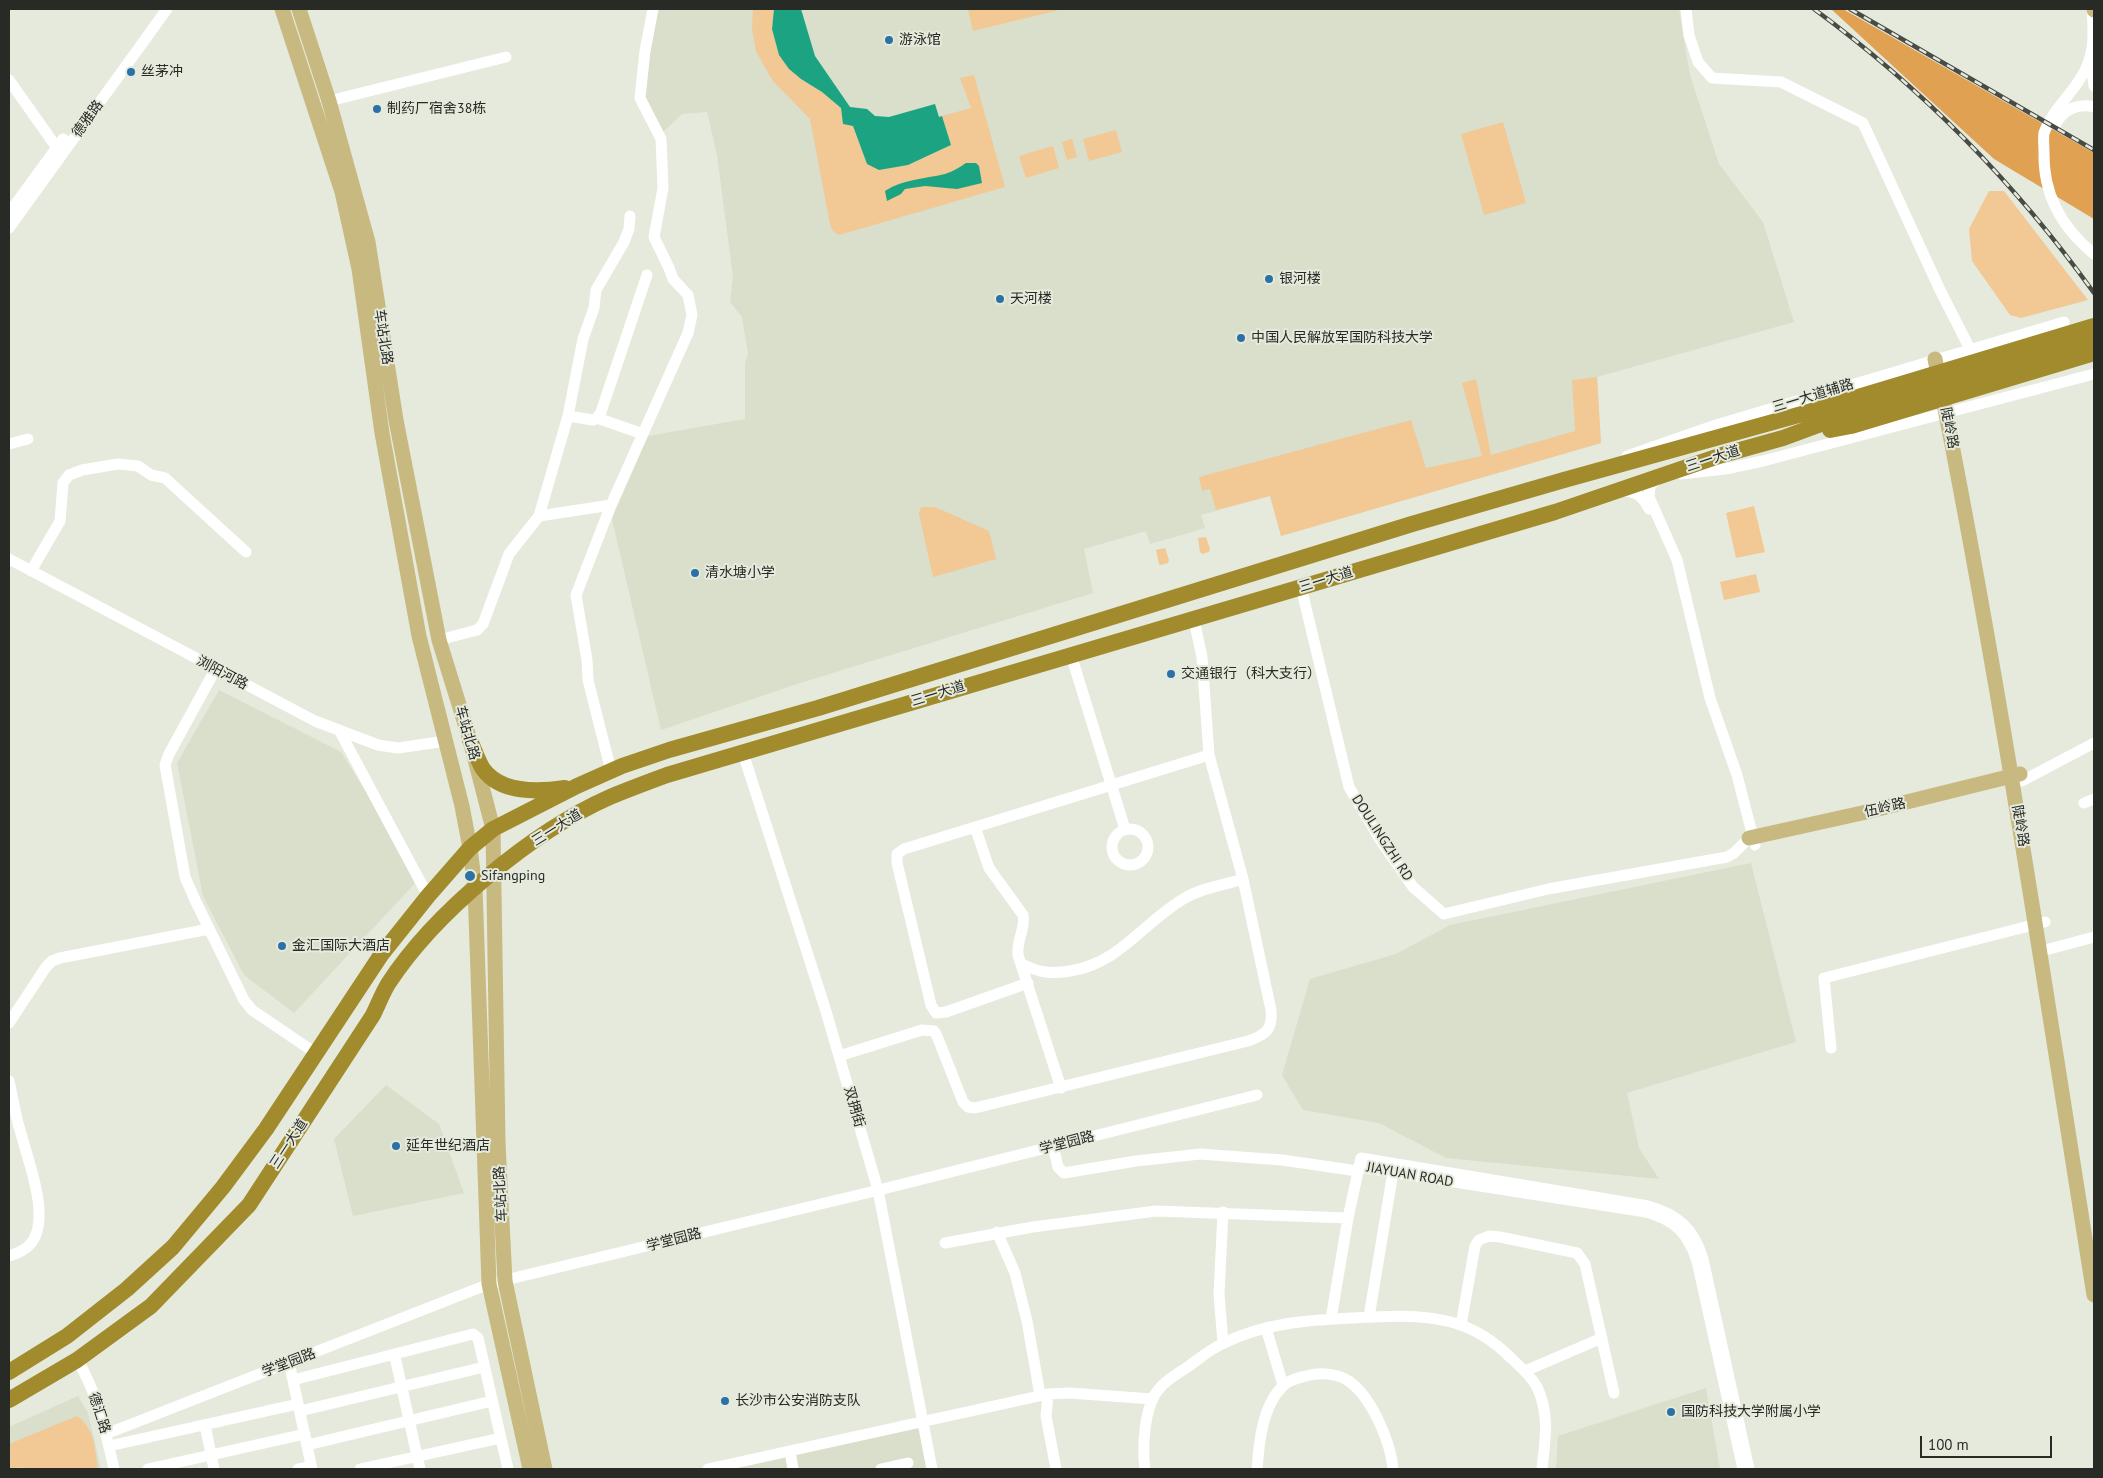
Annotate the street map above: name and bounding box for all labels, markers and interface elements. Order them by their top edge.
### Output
place label: 游泳馆 [899,32,941,48]
marker: 游泳馆 [883,34,895,46]
place label: 丝茅冲 [141,64,183,80]
marker: 丝茅冲 [125,66,137,78]
street label: 德雅路 [69,97,107,141]
place label: 制药厂宿舍38栋 [387,101,486,117]
marker: 制药厂宿舍38栋 [371,103,383,115]
place label: 银河楼 [1279,271,1321,287]
marker: 银河楼 [1263,273,1275,285]
place label: 天河楼 [1010,291,1052,307]
marker: 天河楼 [994,293,1006,305]
street label: 车站北路 [370,308,396,366]
place label: 中国人民解放军国防科技大学 [1251,330,1433,346]
marker: 中国人民解放军国防科技大学 [1235,332,1247,344]
street label: 三一大道辅路 [1770,376,1856,416]
street label: 陡岭路 [1937,406,1961,450]
street label: 三一大道 [1684,442,1742,476]
street label: 三一大道 [1297,564,1355,596]
place label: 清水塘小学 [705,565,775,581]
marker: 清水塘小学 [689,567,701,579]
street label: 浏阳河路 [193,652,251,694]
place label: 交通银行（科大支行） [1181,666,1321,682]
marker: 交通银行（科大支行） [1165,668,1177,680]
street label: 三一大道 [909,678,967,710]
street label: 车站北路 [451,704,483,762]
street label: DOULINGZHI RD [1348,792,1416,884]
street label: 伍岭路 [1863,795,1907,821]
street label: 陡岭路 [2008,804,2032,848]
street label: 三一大道 [529,806,585,850]
place label: Sifangping [481,868,545,884]
marker: Sifangping [463,869,477,883]
place label: 金汇国际大酒店 [292,938,390,954]
marker: 金汇国际大酒店 [276,940,288,952]
street label: 双拥街 [840,1084,868,1130]
street label: 三一大道 [267,1116,311,1172]
street label: 学堂园路 [1038,1128,1096,1158]
place label: 延年世纪酒店 [406,1138,490,1154]
marker: 延年世纪酒店 [390,1140,402,1152]
street label: JIAYUAN ROAD [1365,1159,1455,1191]
street label: 车站北路 [491,1166,511,1222]
street label: 学堂园路 [645,1225,703,1255]
street label: 学堂园路 [260,1345,318,1381]
street label: 德汇路 [85,1390,113,1436]
place label: 长沙市公安消防支队 [735,1393,861,1409]
marker: 长沙市公安消防支队 [719,1395,731,1407]
place label: 国防科技大学附属小学 [1681,1404,1821,1420]
marker: 国防科技大学附属小学 [1665,1406,1677,1418]
scale bar [1923,1426,2056,1458]
text: 100 m [1928,1435,1969,1454]

